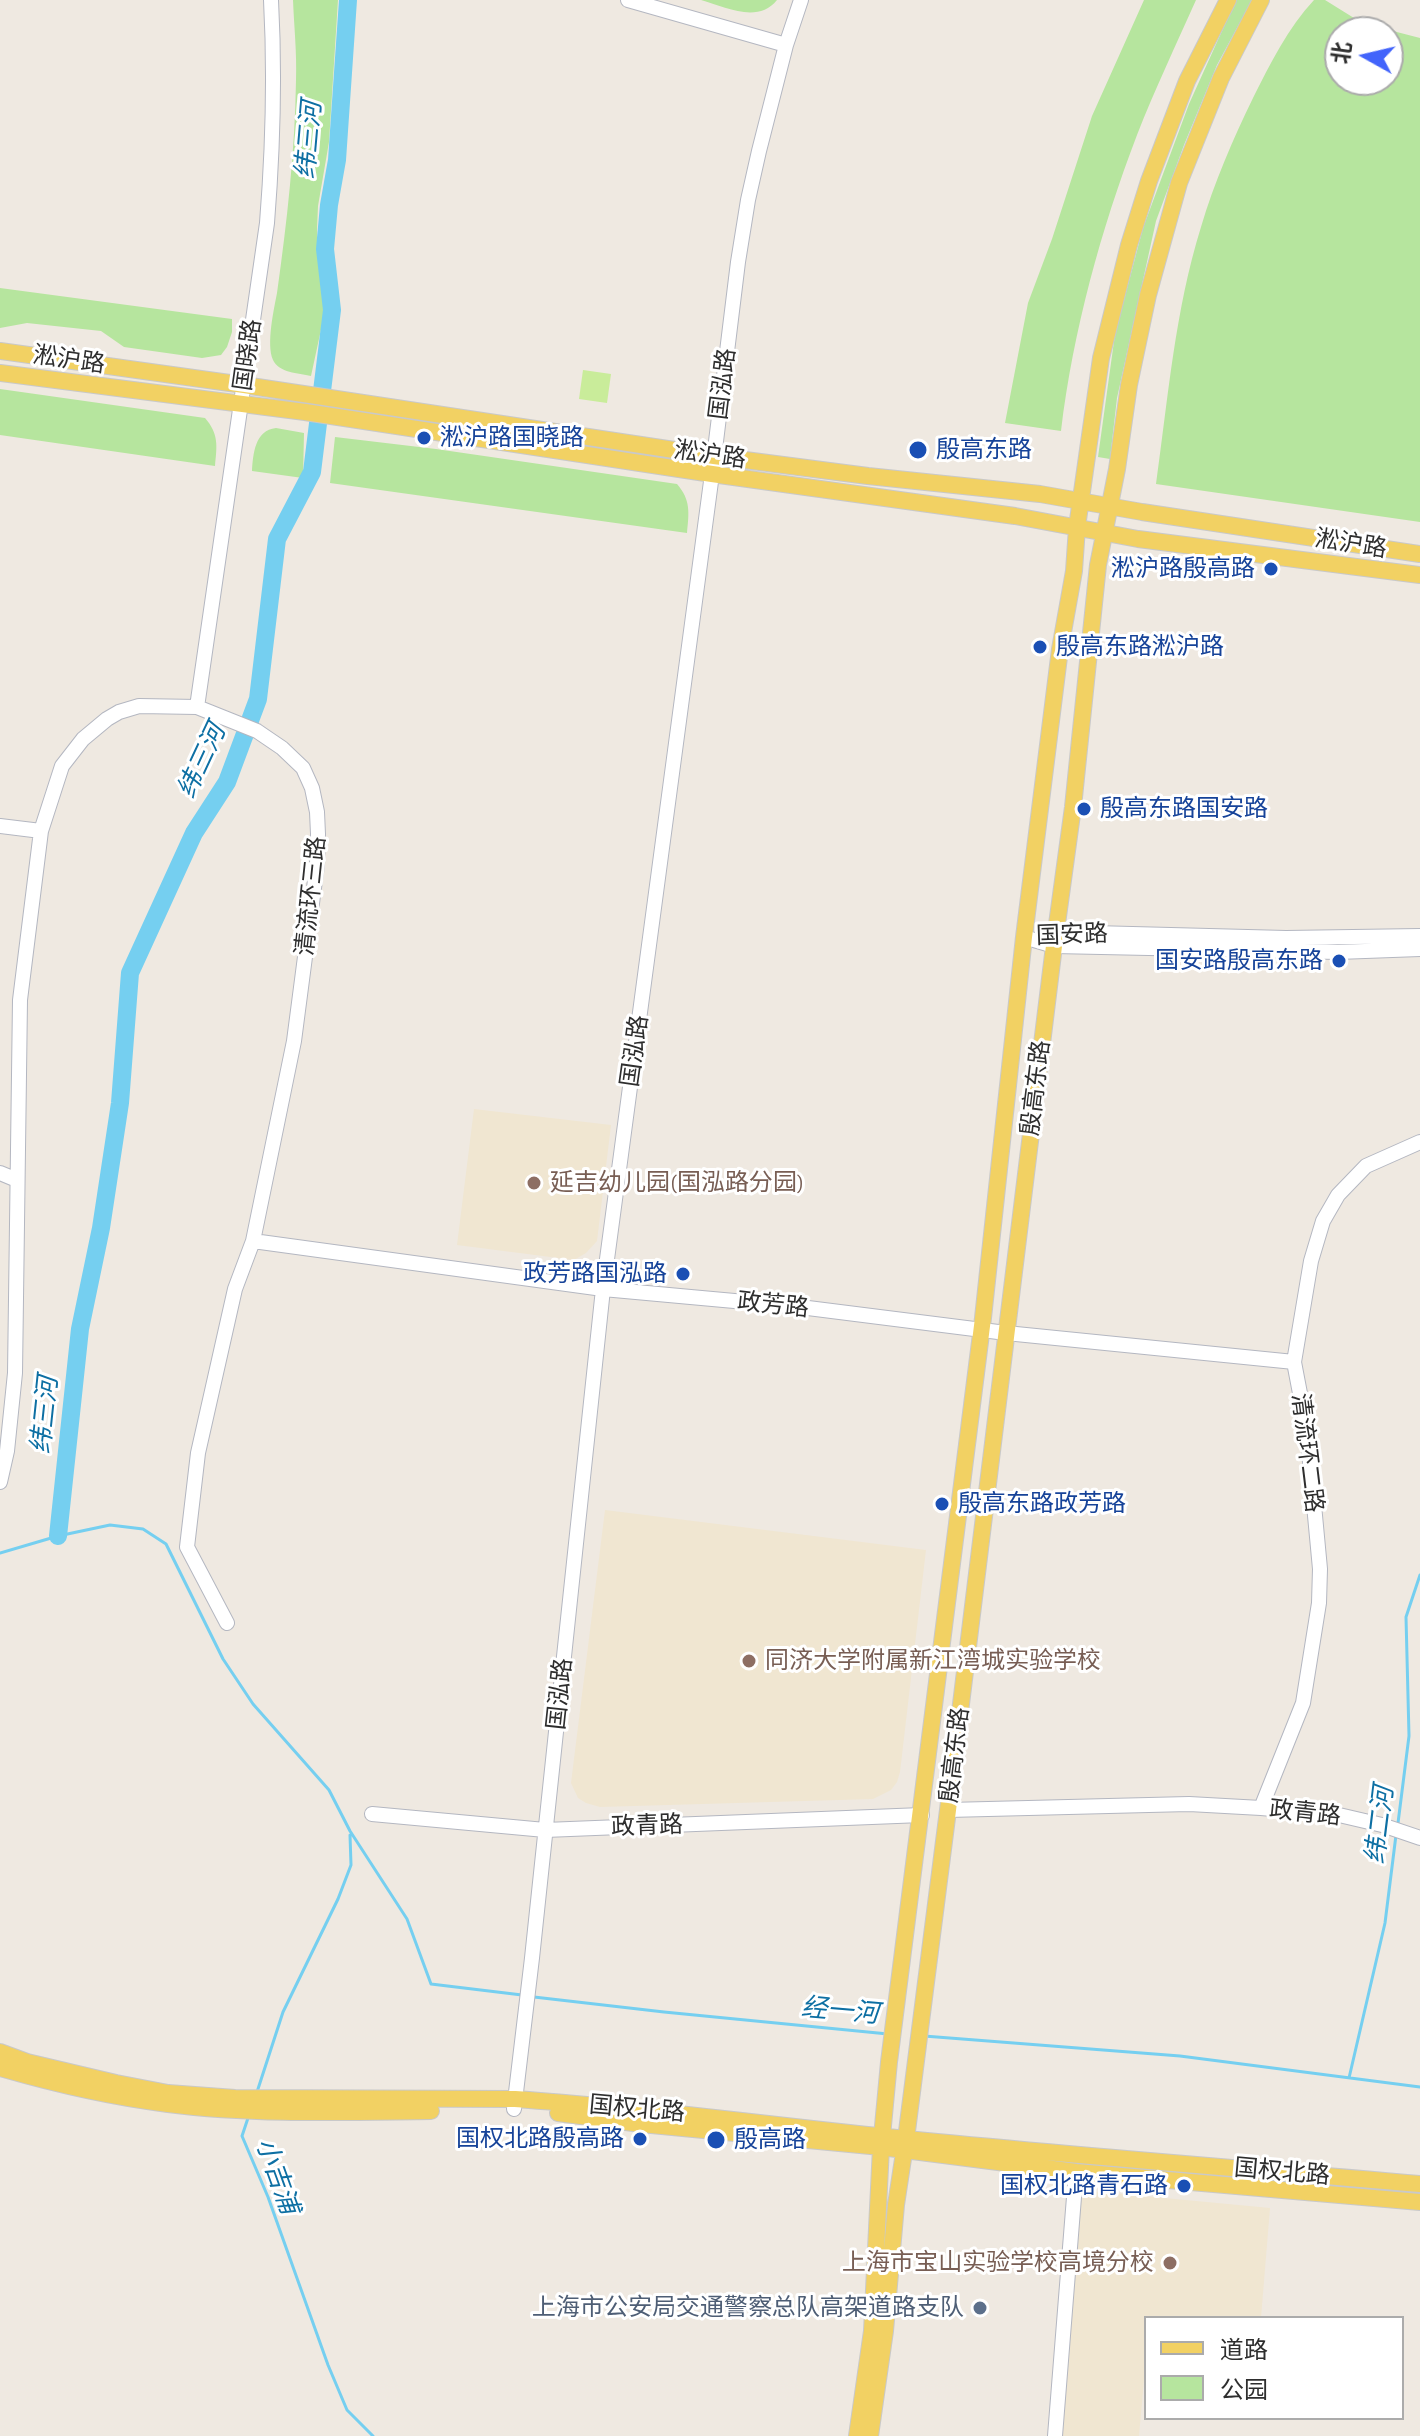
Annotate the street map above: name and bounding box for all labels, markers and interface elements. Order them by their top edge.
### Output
north arrow [1324,16,1404,96]
text: 北 [1330,41,1355,65]
water label: 纬三河 [290,100,328,180]
street label: 国晓路 [229,317,267,393]
street label: 淞沪路 [31,341,107,379]
street label: 国泓路 [704,347,742,421]
place label: 淞沪路国晓路 [440,424,584,452]
marker: 淞沪路国晓路 [415,429,433,447]
street label: 淞沪路 [672,436,748,474]
place label: 殷高东路 [936,436,1032,464]
marker: 殷高东路 [907,439,929,461]
street label: 淞沪路 [1313,524,1389,564]
place label: 淞沪路殷高路 [1111,555,1255,583]
marker: 淞沪路殷高路 [1262,560,1280,578]
place label: 殷高东路淞沪路 [1056,633,1224,661]
marker: 殷高东路淞沪路 [1031,638,1049,656]
water label: 纬三河 [171,719,233,803]
place label: 殷高东路国安路 [1100,795,1268,823]
marker: 殷高东路国安路 [1075,800,1093,818]
street label: 清流环三路 [290,835,332,957]
street label: 国安路 [1036,919,1108,951]
place label: 国安路殷高东路 [1155,947,1323,975]
marker: 国安路殷高东路 [1330,952,1348,970]
street label: 国泓路 [616,1013,654,1089]
street label: 殷高东路 [1016,1039,1056,1137]
place label: 延吉幼儿园(国泓路分园) [550,1169,804,1197]
marker: 延吉幼儿园(国泓路分园) [525,1174,543,1192]
place label: 政芳路国泓路 [523,1260,667,1288]
marker: 政芳路国泓路 [674,1265,692,1283]
street label: 政芳路 [736,1287,810,1323]
water label: 纬三河 [25,1375,65,1455]
street label: 清流环二路 [1285,1392,1329,1514]
place label: 殷高东路政芳路 [958,1490,1126,1518]
marker: 殷高东路政芳路 [933,1495,951,1513]
place label: 同济大学附属新江湾城实验学校 [765,1647,1101,1675]
marker: 同济大学附属新江湾城实验学校 [740,1652,758,1670]
street label: 国泓路 [542,1657,578,1731]
street label: 殷高东路 [935,1706,975,1804]
water label: 纬二河 [1360,1784,1400,1866]
street label: 政青路 [1268,1795,1342,1831]
street label: 政青路 [611,1810,683,1842]
water label: 经一河 [800,1992,880,2030]
street label: 国权北路 [588,2090,686,2128]
place label: 国权北路殷高路 [456,2125,624,2153]
place label: 殷高路 [734,2126,806,2154]
marker: 殷高路 [705,2129,727,2151]
marker: 国权北路殷高路 [631,2130,649,2148]
water label: 小吉浦 [249,2134,305,2218]
street label: 国权北路 [1233,2153,1331,2191]
place label: 国权北路青石路 [1000,2172,1168,2200]
marker: 国权北路青石路 [1175,2177,1193,2195]
place label: 上海市宝山实验学校高境分校 [842,2249,1154,2277]
marker: 上海市宝山实验学校高境分校 [1161,2254,1179,2272]
place label: 上海市公安局交通警察总队高架道路支队 [532,2294,964,2322]
marker: 上海市公安局交通警察总队高架道路支队 [971,2299,989,2317]
legend [1144,2316,1404,2420]
text: 道路 [1220,2339,1268,2363]
text: 公园 [1220,2379,1268,2403]

